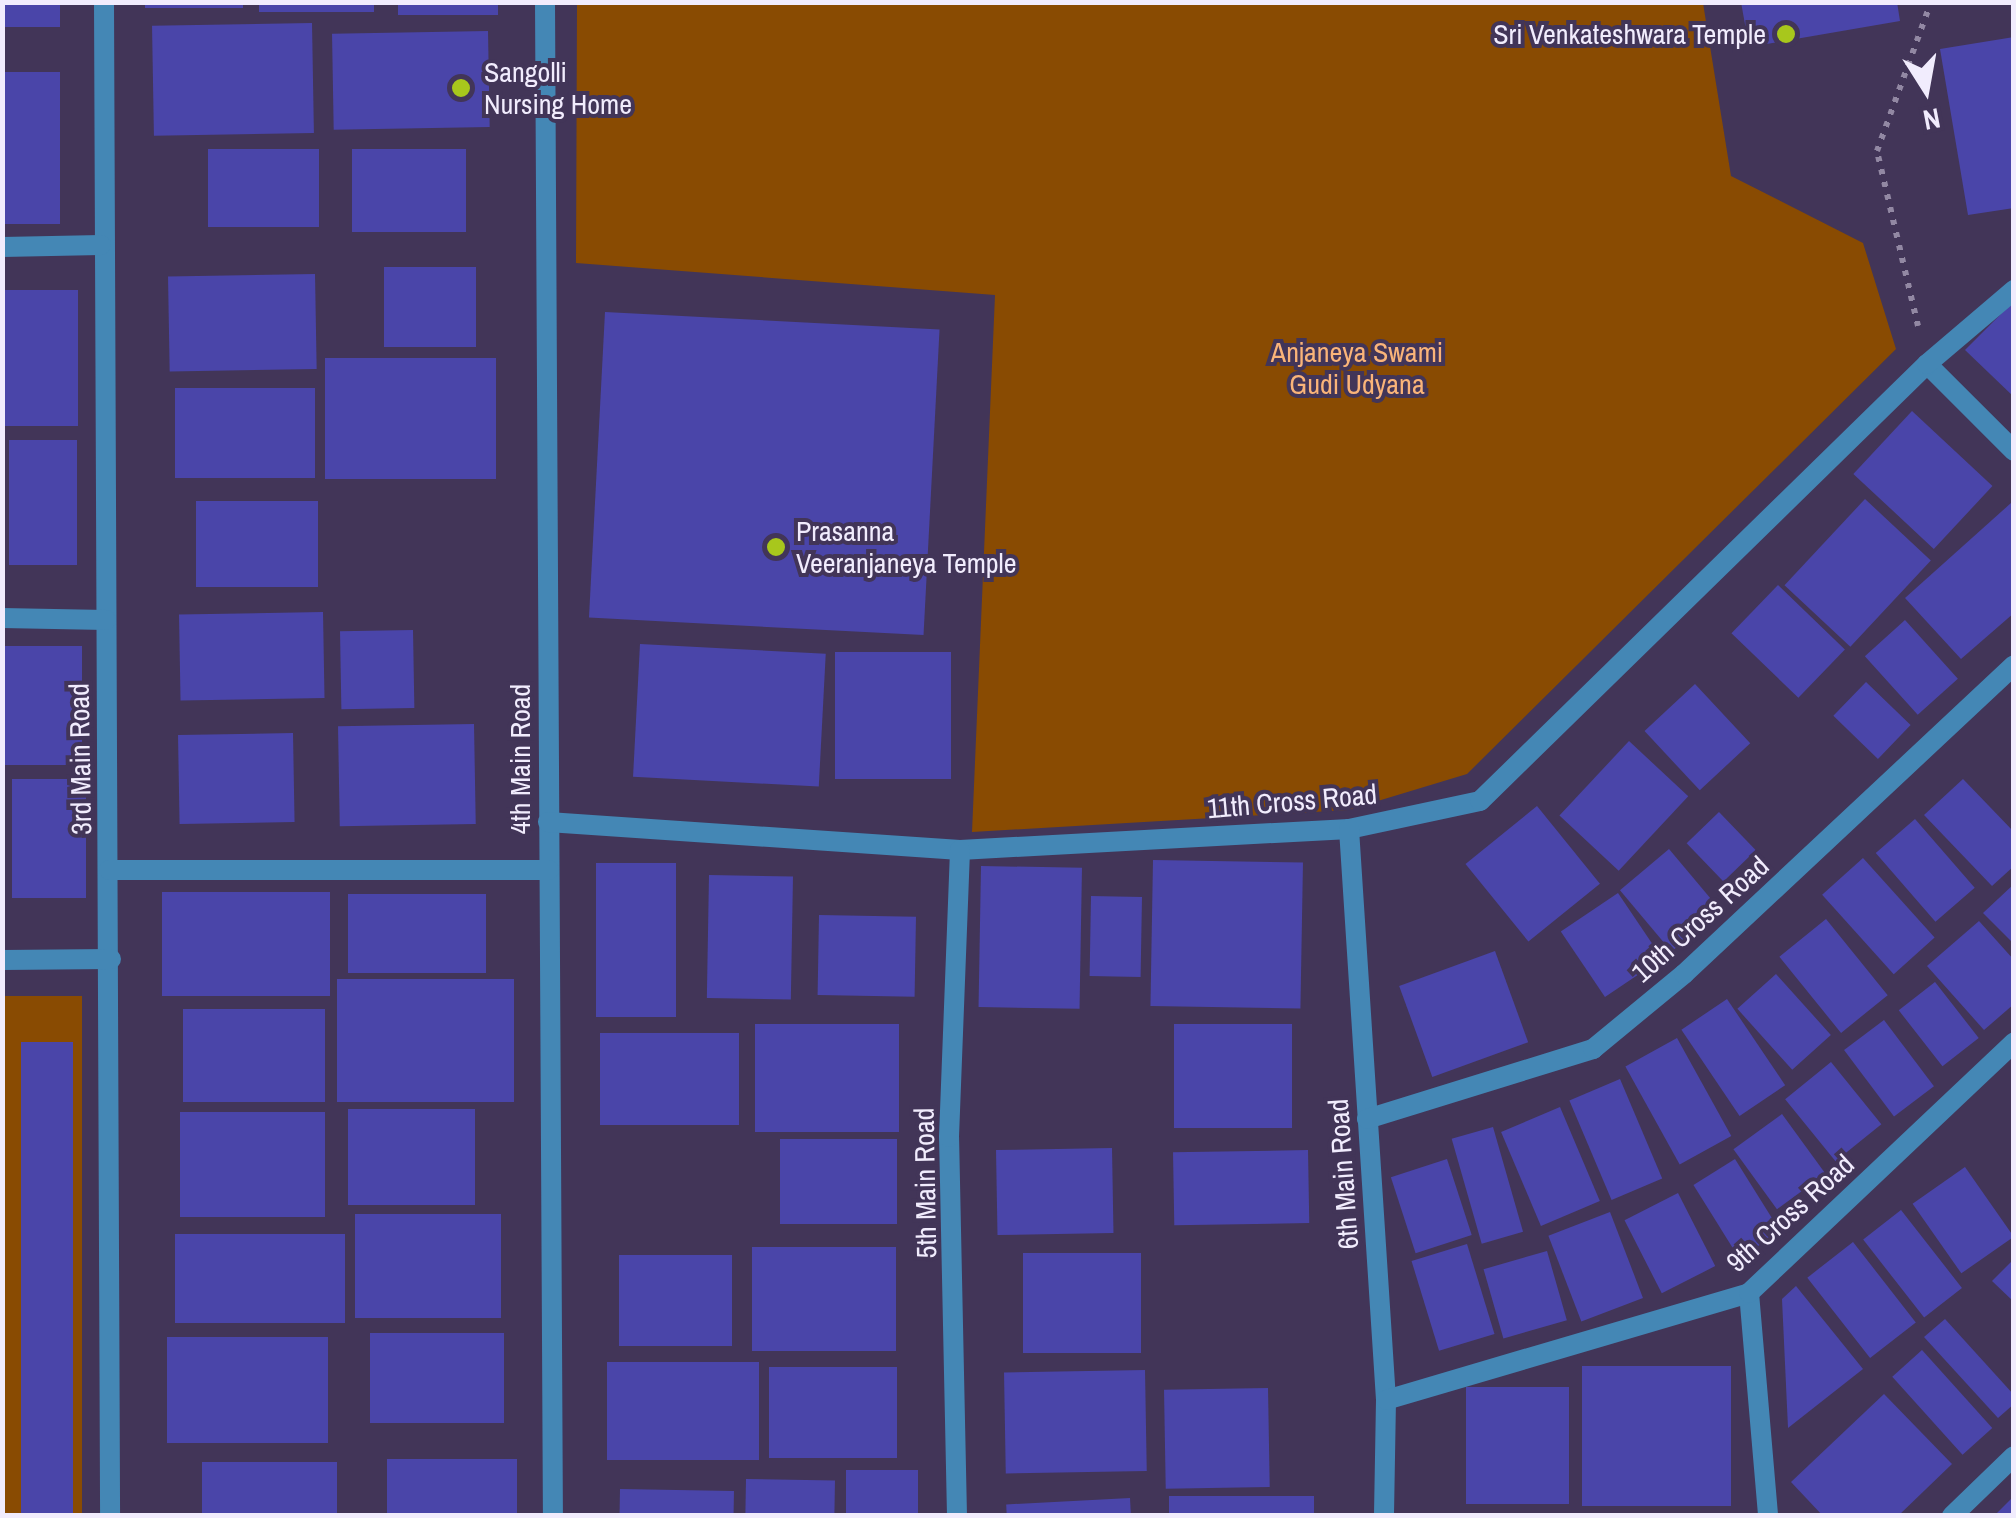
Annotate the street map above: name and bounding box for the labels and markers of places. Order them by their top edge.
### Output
place label: Sri Venkateshwara Temple [1493,17,1766,51]
marker: Sri Venkateshwara Temple [1775,23,1797,45]
place label: Sangolli Nursing Home [484,55,632,121]
marker: Sangolli Nursing Home [448,75,474,101]
place label: Prasanna Veeranjaneya Temple [796,514,1017,580]
marker: Prasanna Veeranjaneya Temple [765,536,787,558]

